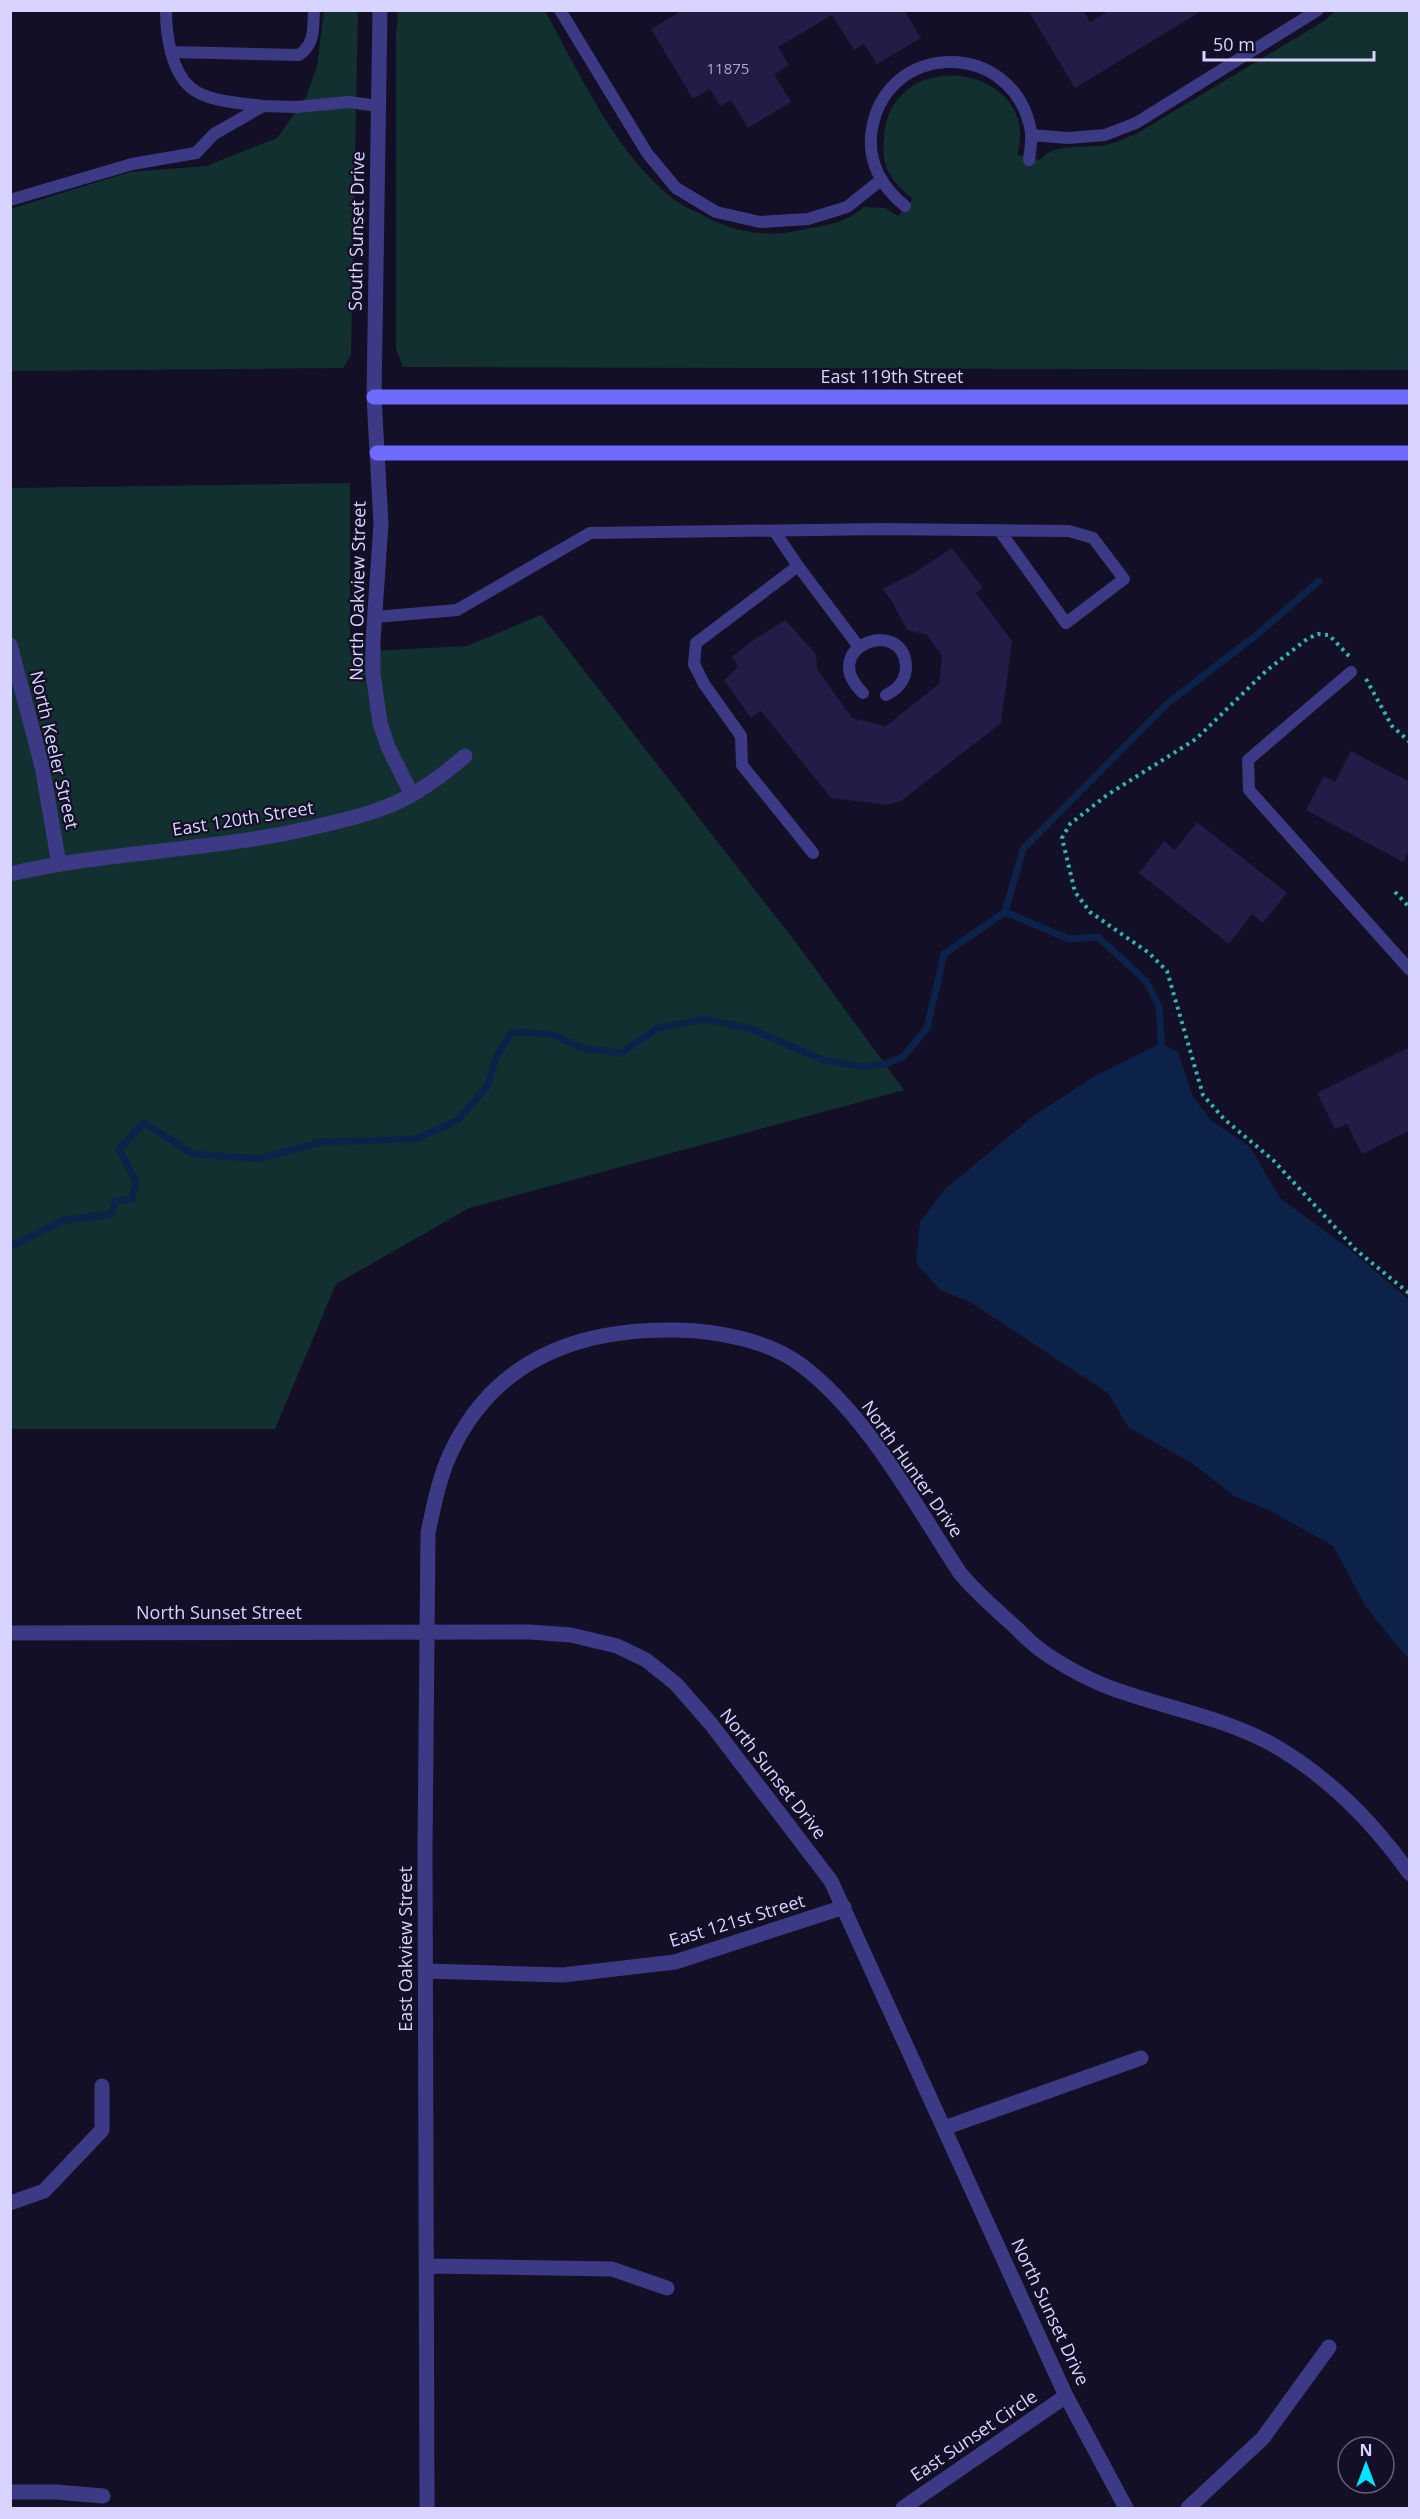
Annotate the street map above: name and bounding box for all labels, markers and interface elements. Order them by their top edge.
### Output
scale bar [1204,24,1374,62]
text: 50 m [1213,32,1255,56]
house number: 11875 [707,58,749,78]
street label: South Sunset Drive [343,151,369,311]
street label: East 119th Street [821,364,963,388]
street label: North Oakview Street [343,501,371,681]
street label: North Keeler Street [25,668,85,831]
street label: East 120th Street [170,795,315,841]
street label: North Hunter Drive [857,1395,969,1542]
street label: North Sunset Street [136,1600,302,1624]
street label: North Sunset Drive [715,1703,832,1844]
street label: East Oakview Street [393,1866,417,2032]
street label: East 121st Street [666,1888,807,1952]
street label: North Sunset Drive [1006,2234,1096,2389]
street label: East Sunset Circle [905,2384,1041,2486]
north arrow [1336,2435,1396,2495]
text: N [1359,2439,1373,2461]

